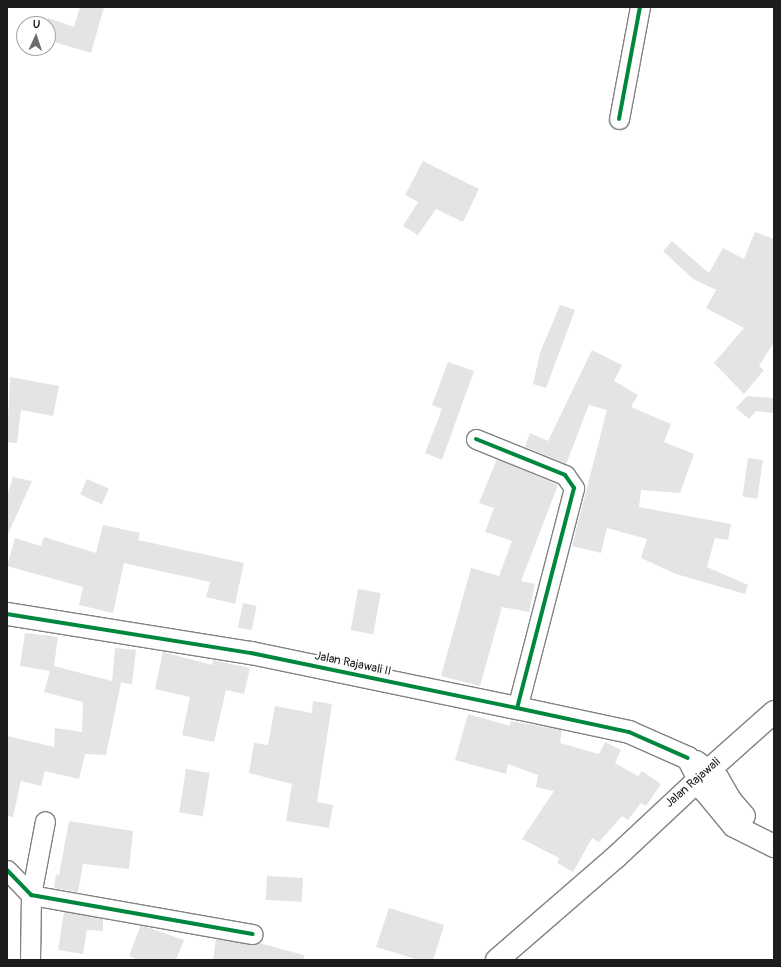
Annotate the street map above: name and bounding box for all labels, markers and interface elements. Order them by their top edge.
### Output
north arrow [16,16,56,56]
text: U [33,18,41,31]
street label: Jalan Rajawali II [313,649,393,679]
street label: Jalan Rajawali [662,755,724,811]

